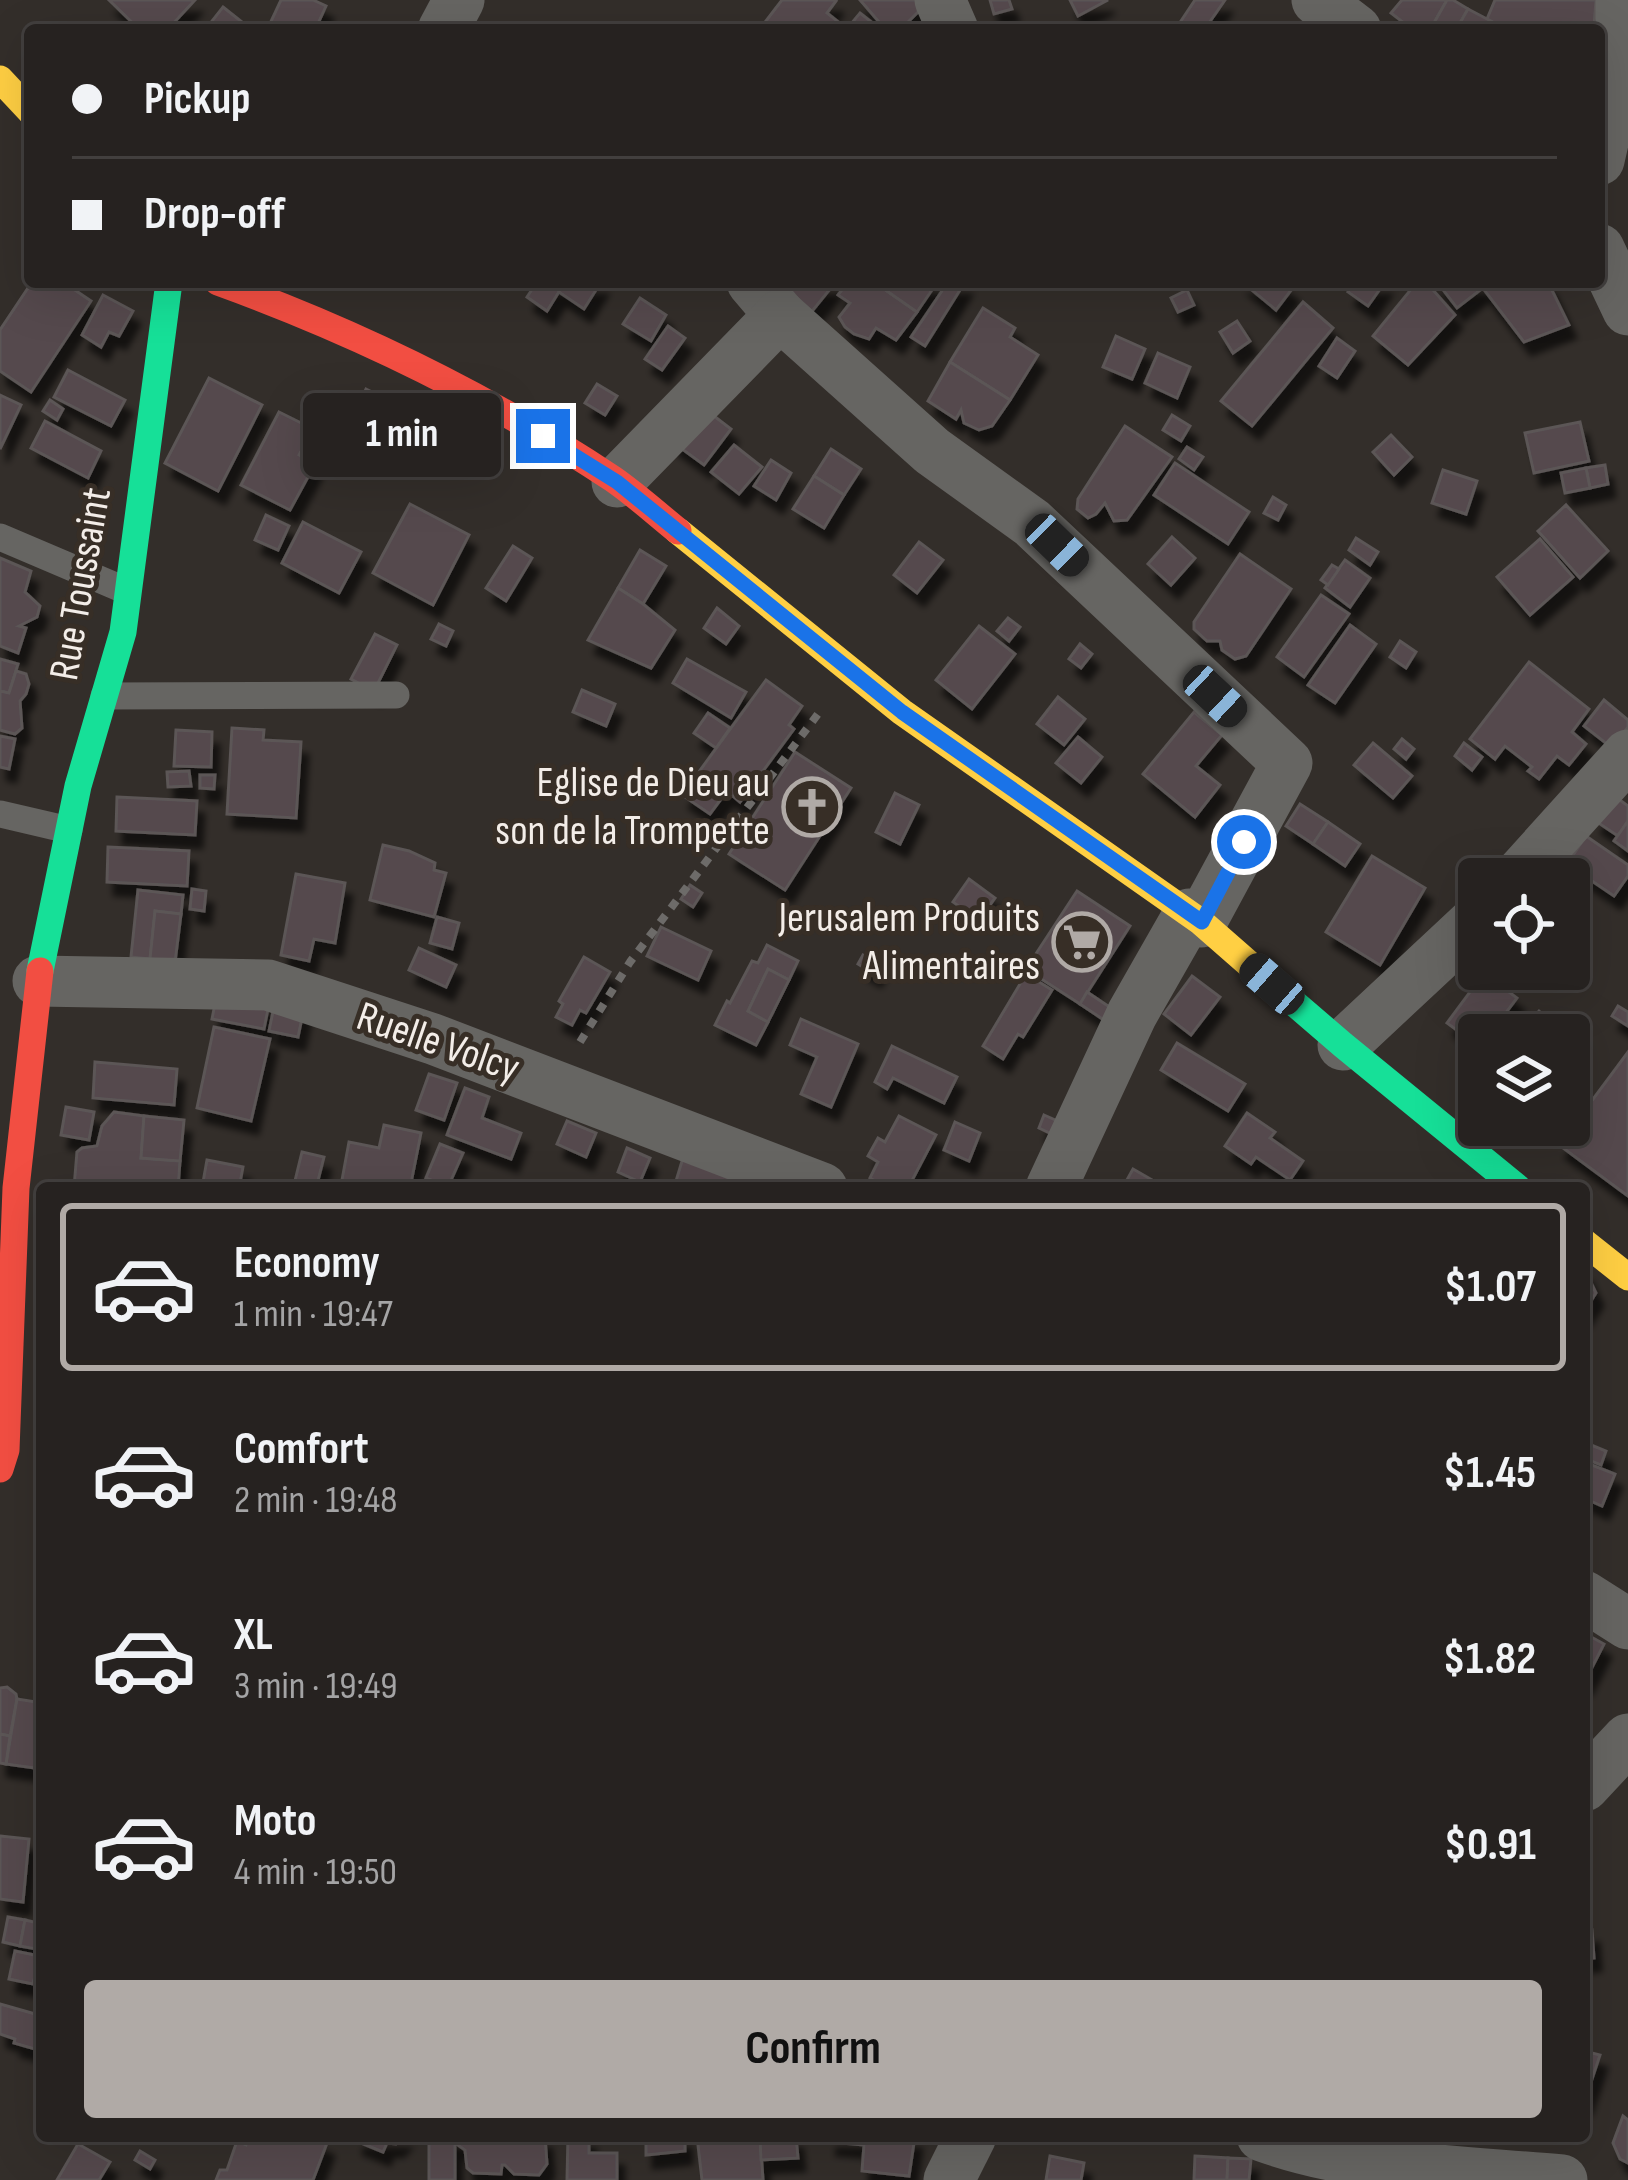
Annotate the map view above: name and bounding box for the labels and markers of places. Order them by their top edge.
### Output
place label: Eglise de Dieu au son de la Trompette [495,758,770,857]
church icon: Eglise de Dieu au son de la Trompette [781,776,843,838]
place label: Jerusalem Produits Alimentaires [777,893,1040,992]
supermarket icon: Jerusalem Produits Alimentaires [1051,911,1113,973]

